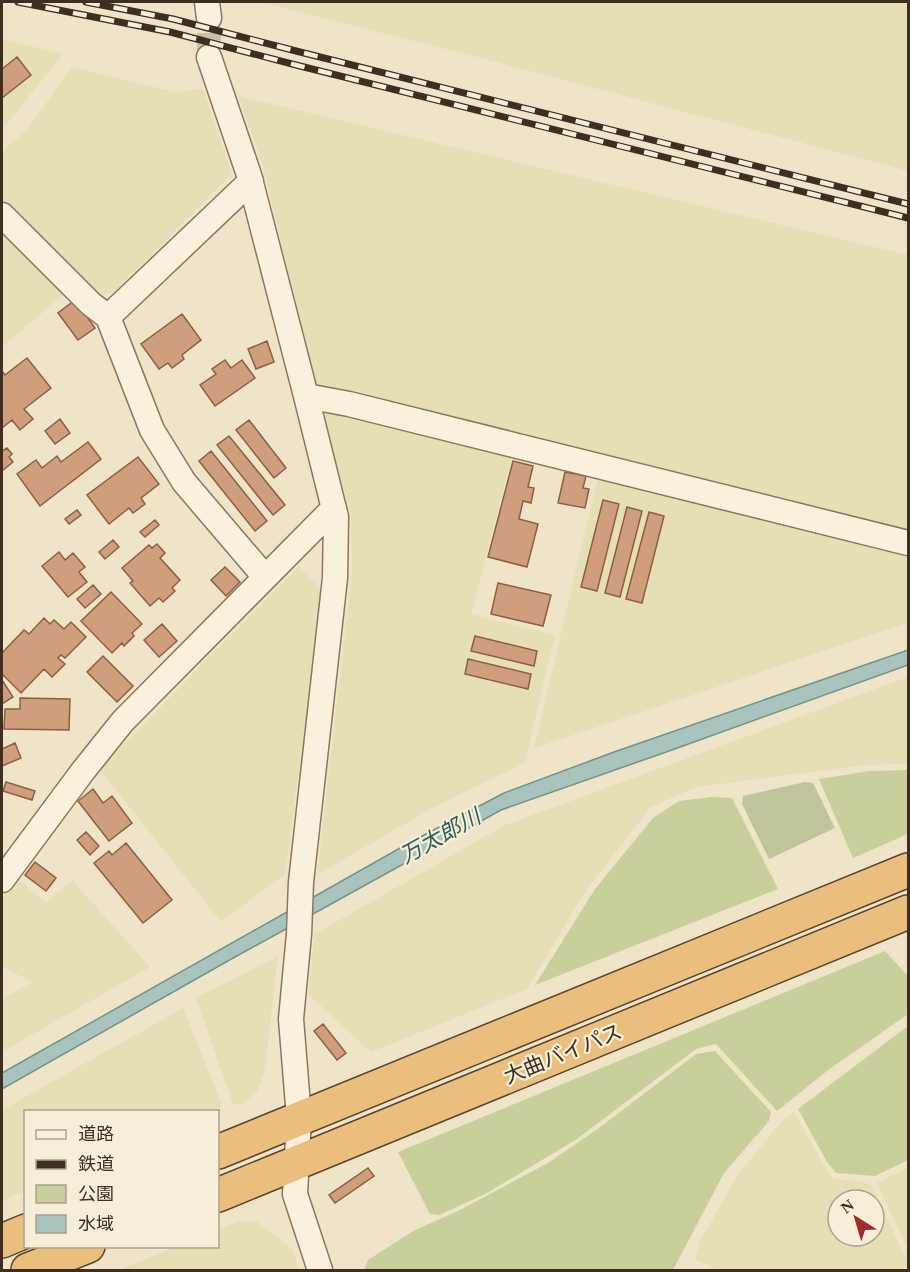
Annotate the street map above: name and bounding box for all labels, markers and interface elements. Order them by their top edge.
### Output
water label: 万太郎川 [395,803,486,868]
street label: 大曲バイパス [500,1019,626,1089]
legend [24,1110,219,1248]
text: 道路 [78,1124,114,1144]
text: 鉄道 [78,1154,114,1174]
text: 公園 [78,1184,114,1204]
north arrow [826,1188,886,1248]
text: N [838,1196,857,1217]
text: 水域 [78,1214,114,1234]

